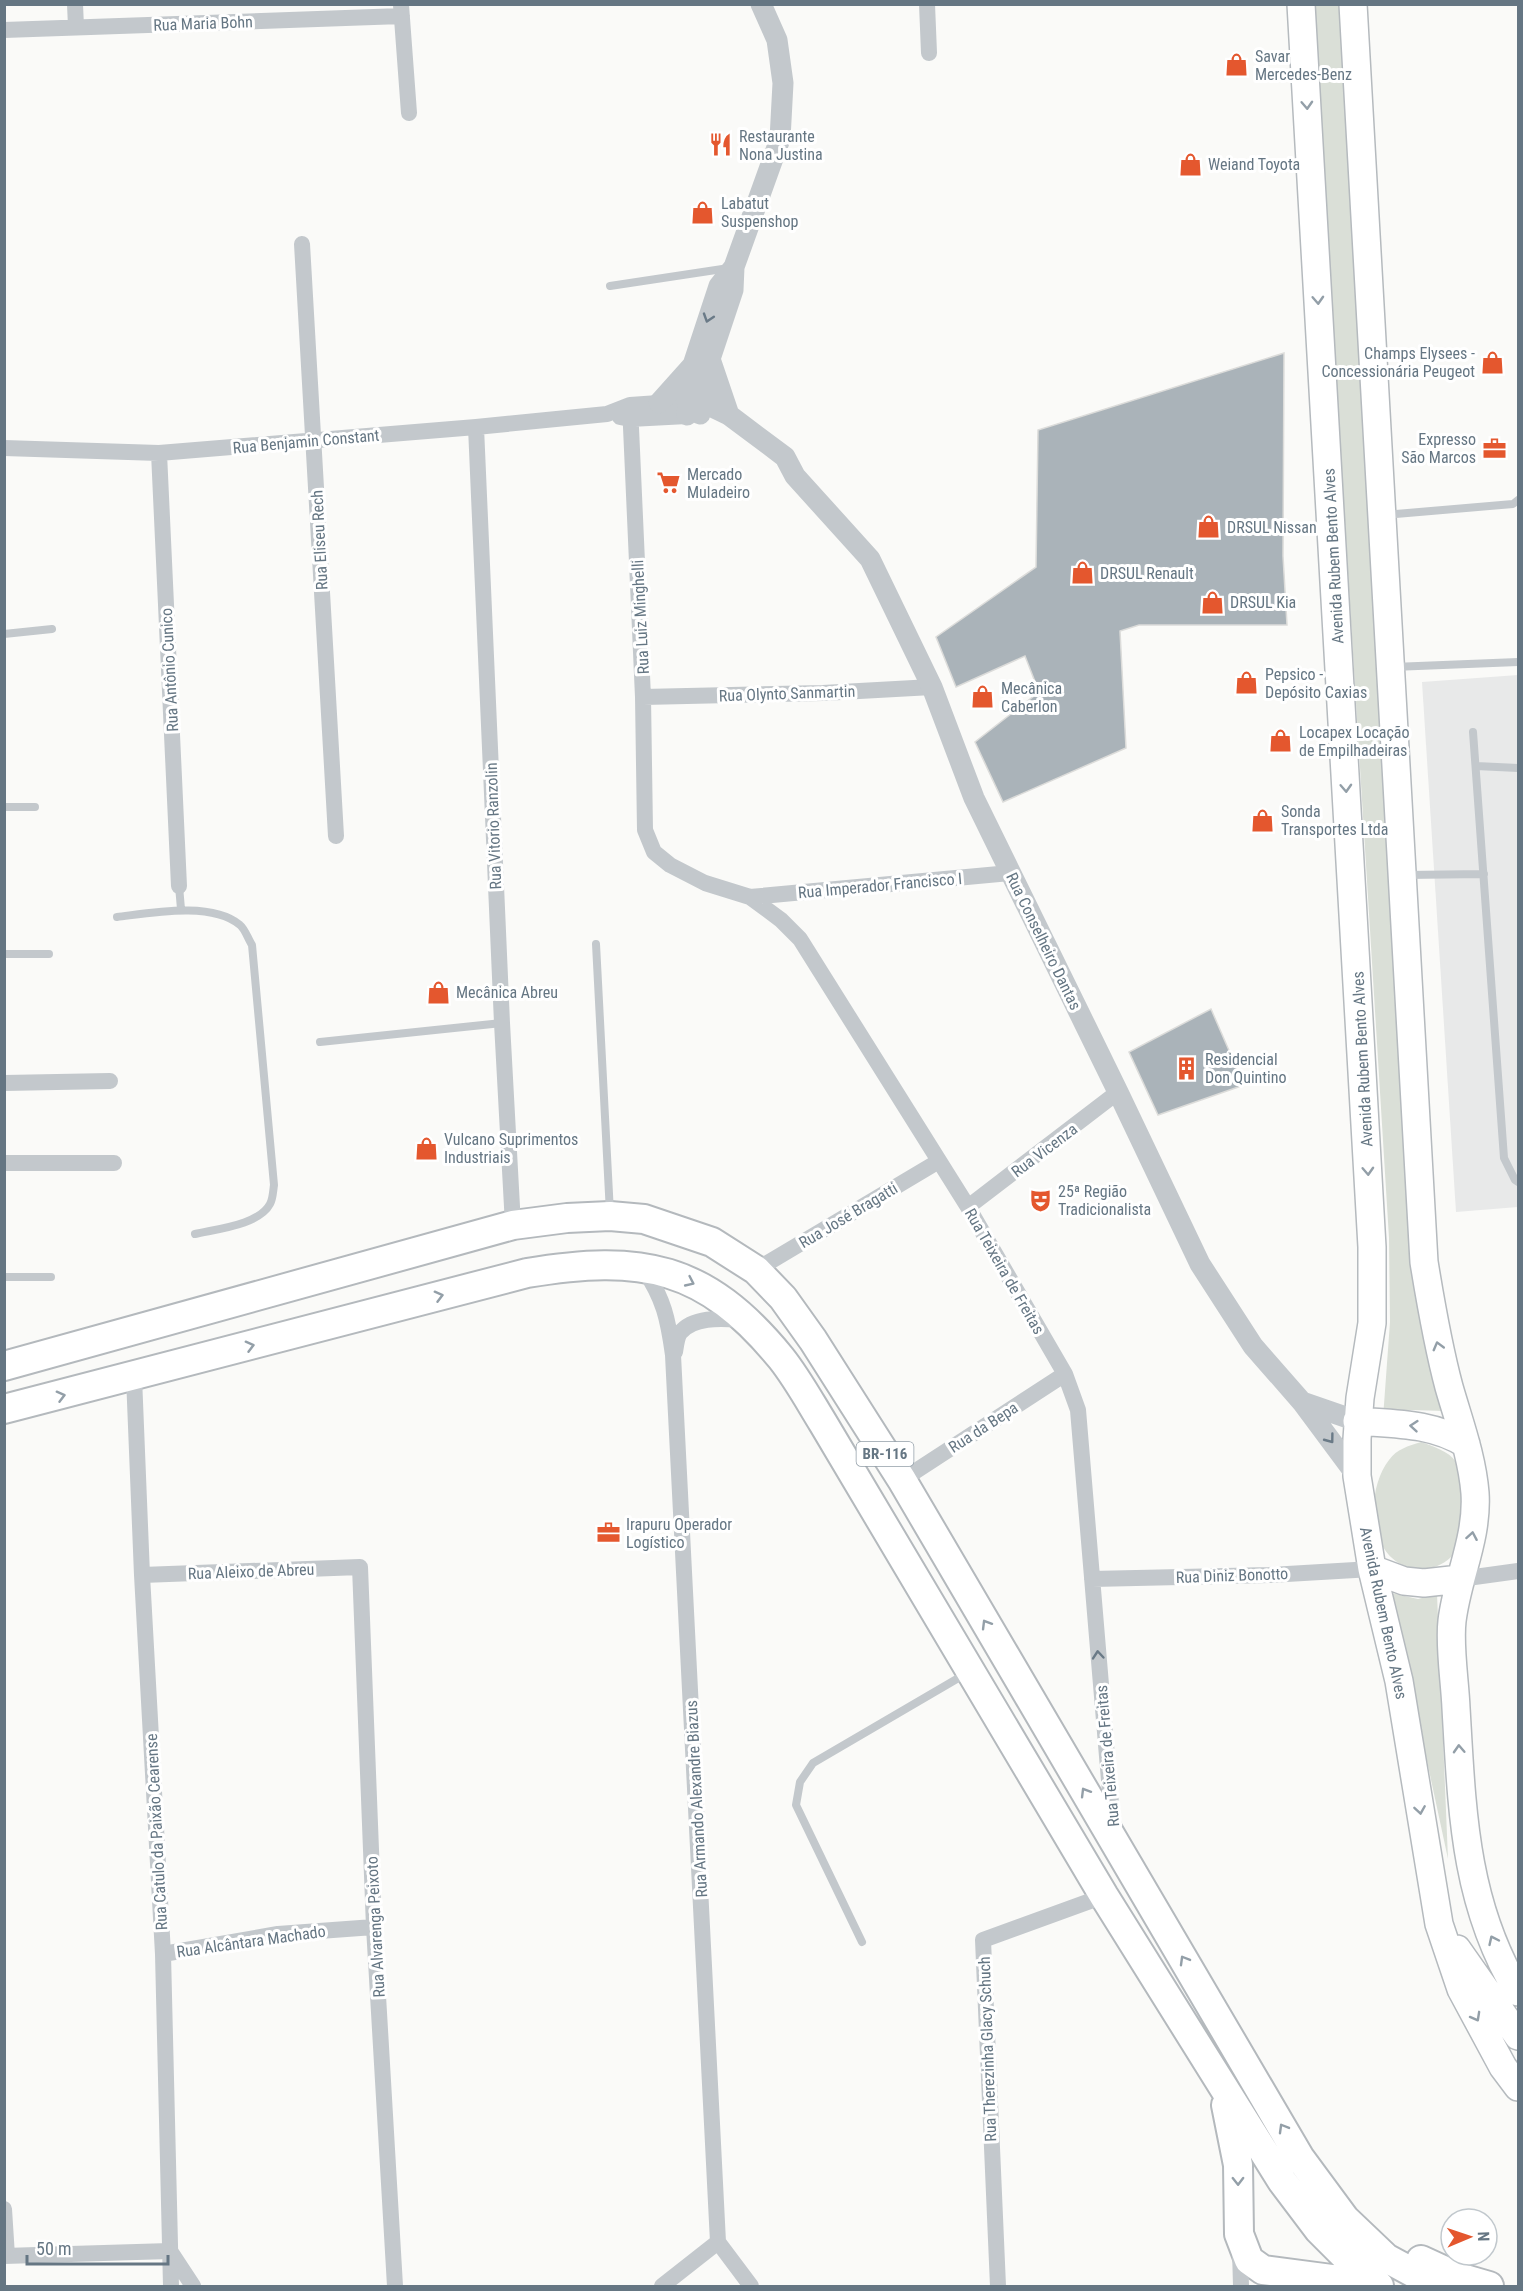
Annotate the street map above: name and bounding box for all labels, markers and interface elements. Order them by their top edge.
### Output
street label: Rua Maria Bohn [153,12,253,35]
place label: Savar Mercedes-Benz [1255,47,1352,84]
shop icon: Savar Mercedes-Benz [1224,52,1250,78]
one-way arrow [1300,100,1313,109]
place label: Restaurante Nona Justina [739,127,823,164]
restaurant icon: Restaurante Nona Justina [708,132,734,158]
shop icon: Weiand Toyota [1177,151,1203,177]
place label: Weiand Toyota [1208,155,1300,174]
place label: Labatut Suspenshop [721,194,799,231]
shop icon: Labatut Suspenshop [690,199,716,225]
one-way arrow [1311,295,1324,304]
one-way arrow [703,312,715,323]
place label: Champs Elysees - Concessionária Peugeot [1322,344,1475,381]
shop icon: Champs Elysees - Concessionária Peugeot [1480,349,1506,375]
street label: Rua Benjamin Constant [232,426,380,457]
place label: Expresso São Marcos [1401,430,1476,467]
office icon: Expresso São Marcos [1481,435,1507,461]
place label: Mercado Muladeiro [687,465,750,502]
street label: Avenida Rubem Bento Alves [1319,468,1348,644]
supermarket icon: Mercado Muladeiro [656,470,682,496]
street label: Rua Eliseu Rech [307,489,332,590]
shop icon: DRSUL Nissan [1196,514,1222,540]
place label: DRSUL Nissan [1227,518,1317,537]
street label: Rua Luiz Minghelli [628,559,653,675]
shop icon: DRSUL Renault [1069,560,1095,586]
place label: DRSUL Renault [1100,564,1194,583]
shop icon: DRSUL Kia [1199,589,1225,615]
place label: DRSUL Kia [1230,593,1296,612]
street label: Rua Antônio Cunico [157,608,182,732]
place label: Pepsico - Depósito Caxias [1265,665,1367,702]
shop icon: Pepsico - Depósito Caxias [1234,670,1260,696]
place label: Mecânica Caberlon [1001,679,1062,716]
street label: Rua Olynto Sanmartin [719,682,856,705]
shop icon: Mecânica Caberlon [970,684,996,710]
place label: Locapex Locação de Empilhadeiras [1299,723,1410,760]
shop icon: Locapex Locação de Empilhadeiras [1268,728,1294,754]
street label: Rua Vitorio Ranzolin [482,762,505,890]
one-way arrow [1339,783,1352,792]
place label: Sonda Transportes Ltda [1281,802,1388,839]
shop icon: Sonda Transportes Ltda [1250,807,1276,833]
street label: Rua Imperador Francisco I [797,869,963,902]
street label: Rua Conselheiro Dantas [1002,869,1085,1013]
street label: Avenida Rubem Bento Alves [1348,971,1377,1147]
shop icon: Mecânica Abreu [425,979,451,1005]
place label: Mecânica Abreu [456,983,558,1002]
place label: Residencial Don Quintino [1205,1050,1287,1087]
building icon: Residencial Don Quintino [1174,1055,1200,1081]
street label: Rua Vicenza [1008,1119,1081,1181]
place label: Vulcano Suprimentos Industriais [444,1130,578,1167]
shop icon: Vulcano Suprimentos Industriais [413,1135,439,1161]
one-way arrow [1361,1167,1374,1176]
street label: Rua José Bragatti [796,1179,901,1252]
place label: 25ª Região Tradicionalista [1058,1182,1151,1219]
theatre icon: 25ª Região Tradicionalista [1027,1187,1053,1213]
street label: Rua Teixeira de Freitas [961,1205,1048,1338]
one-way arrow [684,1274,695,1286]
one-way arrow [433,1291,443,1304]
one-way arrow [245,1341,255,1354]
one-way arrow [1433,1341,1446,1351]
one-way arrow [56,1390,66,1403]
street label: Rua da Bepa [945,1398,1021,1457]
one-way arrow [1409,1420,1418,1433]
one-way arrow [1323,1432,1334,1443]
road number: BR-116 [856,1442,914,1466]
place label: Irapuru Operador Logístico [626,1515,732,1552]
office icon: Irapuru Operador Logístico [595,1520,621,1546]
street label: Avenida Rubem Bento Alves [1356,1525,1411,1701]
one-way arrow [1465,1531,1478,1541]
street label: Rua Aleixo de Abreu [188,1560,315,1583]
street label: Rua Diniz Bonotto [1176,1564,1289,1587]
one-way arrow [982,1620,994,1630]
one-way arrow [1092,1651,1105,1660]
street label: Rua Teixeira de Freitas [1092,1684,1123,1828]
street label: Rua Armando Alexandre Biazus [682,1700,711,1898]
street label: Rua Catulo da Paixão Cearense [142,1733,171,1931]
one-way arrow [1452,1745,1465,1754]
one-way arrow [1081,1787,1093,1798]
one-way arrow [1413,1804,1426,1814]
street label: Rua Alvarenga Peixoto [362,1856,389,1998]
street label: Rua Alcântara Machado [175,1922,327,1961]
one-way arrow [1488,1935,1500,1946]
street label: Rua Therezinha Glacy Schuch [975,1956,1000,2142]
one-way arrow [1180,1956,1191,1966]
one-way arrow [1469,2010,1480,2021]
one-way arrow [1278,2124,1290,2134]
one-way arrow [1232,2177,1244,2186]
north arrow [1439,2207,1499,2267]
scale bar [27,2228,168,2266]
text: N [1474,2231,1493,2242]
text: 50 m [36,2238,71,2259]

